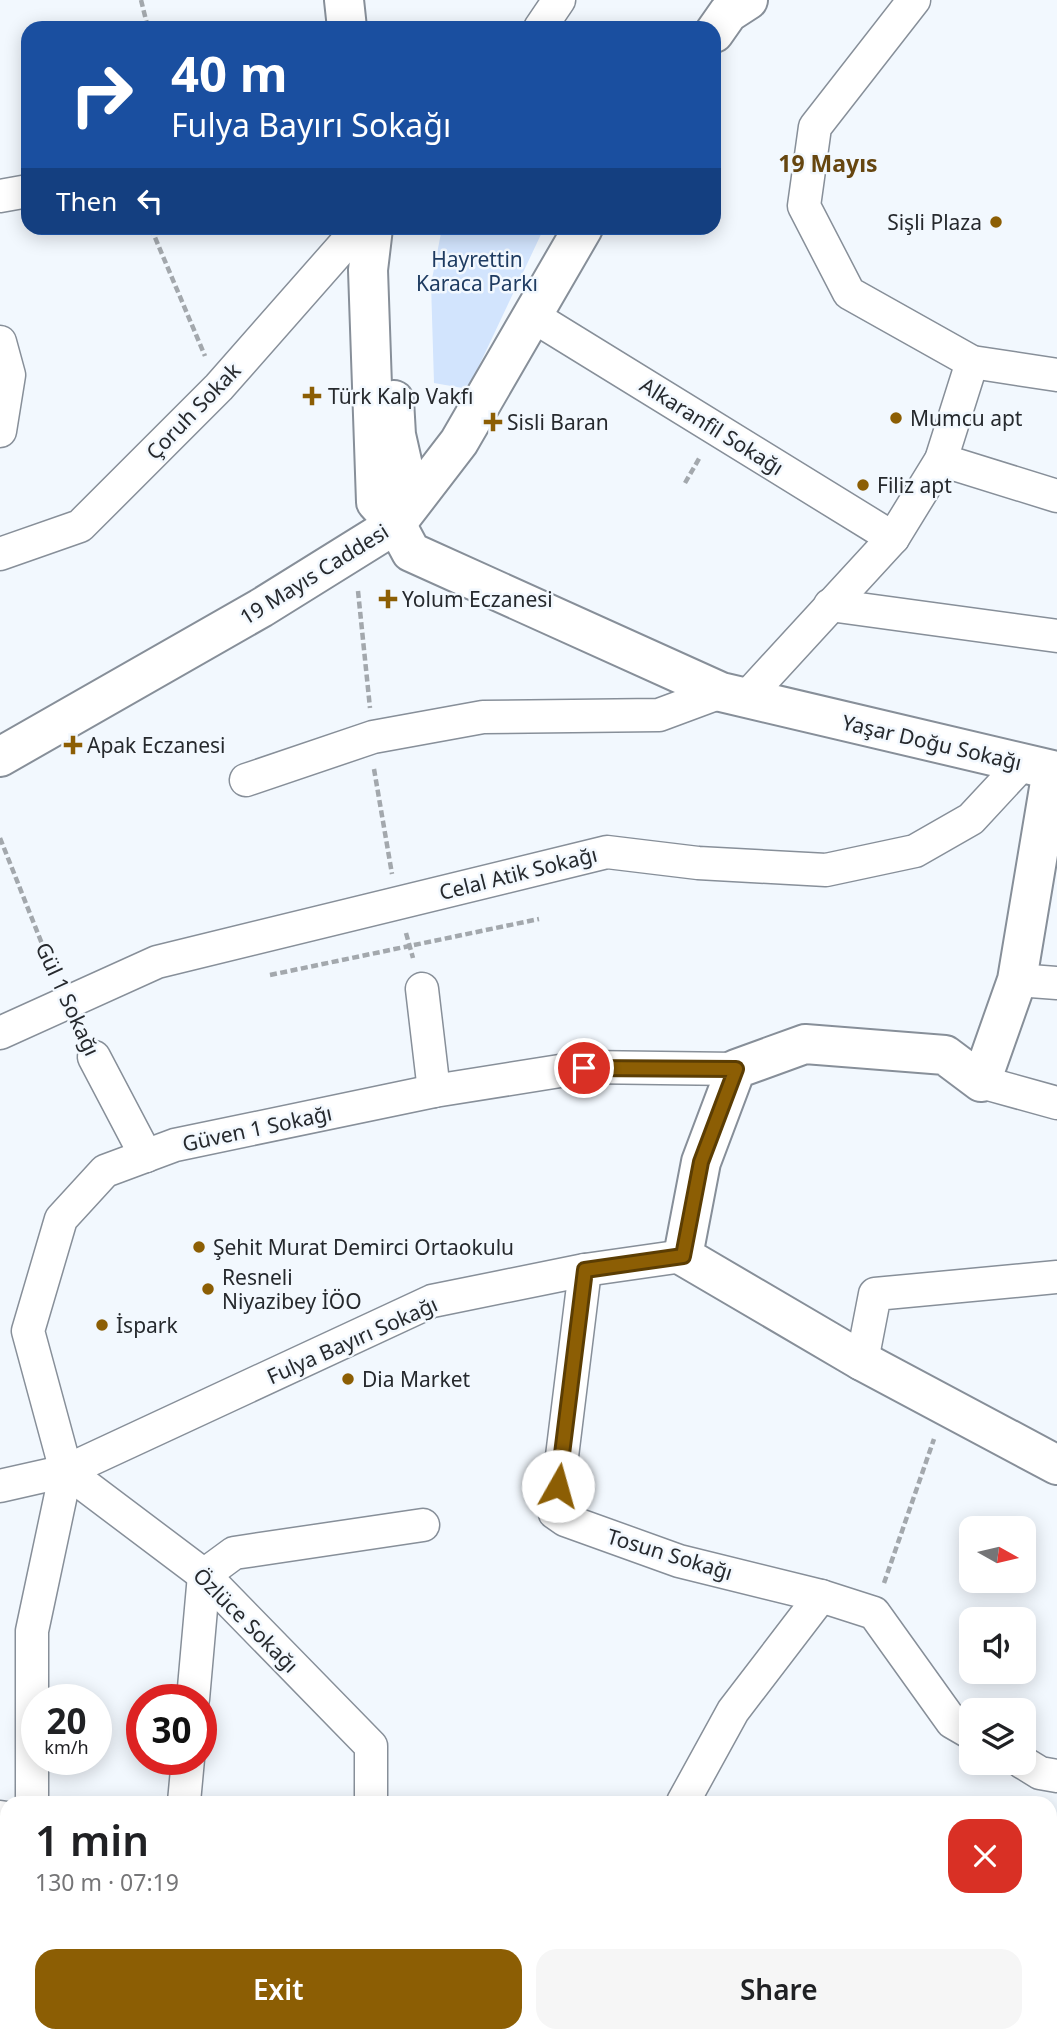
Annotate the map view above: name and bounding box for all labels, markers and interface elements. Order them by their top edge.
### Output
text: 40 m [171,40,288,106]
icon: right [56,49,147,140]
text: Fulya Bayırı Sokağı [171,103,451,146]
district label: 19 Mayıs [778,147,878,179]
icon: left [131,182,169,220]
text: Then [56,183,117,219]
place label: Sişli Plaza [887,208,982,236]
marker: Sişli Plaza [988,214,1004,230]
park label: Hayrettin Karaca Parkı [416,245,538,297]
street label: Çoruh Sokak [140,356,247,466]
street label: Alkaranfil Sokağı [635,371,789,481]
place label: Türk Kalp Vakfı [328,382,473,410]
marker: Türk Kalp Vakfı [302,386,322,406]
place label: Mumcu apt [910,404,1023,432]
place label: Sisli Baran [507,408,609,436]
marker: Mumcu apt [888,410,904,426]
marker: Sisli Baran [485,414,501,430]
place label: Filiz apt [877,471,952,499]
marker: Filiz apt [855,477,871,493]
street label: 19 Mayıs Caddesi [234,517,394,631]
place label: Yolum Eczanesi [402,585,553,613]
marker: Yolum Eczanesi [380,591,396,607]
street label: Yaşar Doğu Sokağı [839,708,1025,776]
place label: Apak Eczanesi [87,731,226,759]
marker: Apak Eczanesi [65,737,81,753]
street label: Celal Atik Sokağı [436,840,600,906]
street label: Gül 1 Sokağı [29,938,107,1060]
pin [554,1038,614,1098]
icon: arrive [565,1049,603,1087]
street label: Güven 1 Sokağı [180,1098,334,1158]
place label: Şehit Murat Demirci Ortaokulu [213,1233,514,1261]
marker: Şehit Murat Demirci Ortaokulu [191,1239,207,1255]
place label: Resneli Niyazibey İÖO [222,1263,362,1315]
marker: Resneli Niyazibey İÖO [200,1281,216,1297]
street label: Fulya Bayırı Sokağı [262,1290,442,1390]
place label: İspark [116,1311,179,1339]
marker: İspark [94,1317,110,1333]
place label: Dia Market [362,1365,471,1393]
marker: Dia Market [340,1371,356,1387]
position arrow [521,1449,595,1523]
north arrow [959,1516,1036,1592]
map controls [959,1516,1036,1775]
street label: Tosun Sokağı [604,1522,736,1586]
street label: Özlüce Sokağı [187,1561,305,1679]
button: sound [959,1607,1036,1684]
speed limit sign: 30 [126,1684,217,1775]
text: 20 [46,1697,87,1744]
button: layers [959,1698,1036,1775]
text: km/h [44,1735,89,1759]
text: 1 min [35,1811,149,1868]
button: close [948,1819,1022,1893]
text: 130 m · 07:19 [35,1866,179,1898]
button: Exit [35,1949,522,2029]
button: Share [536,1949,1022,2029]

